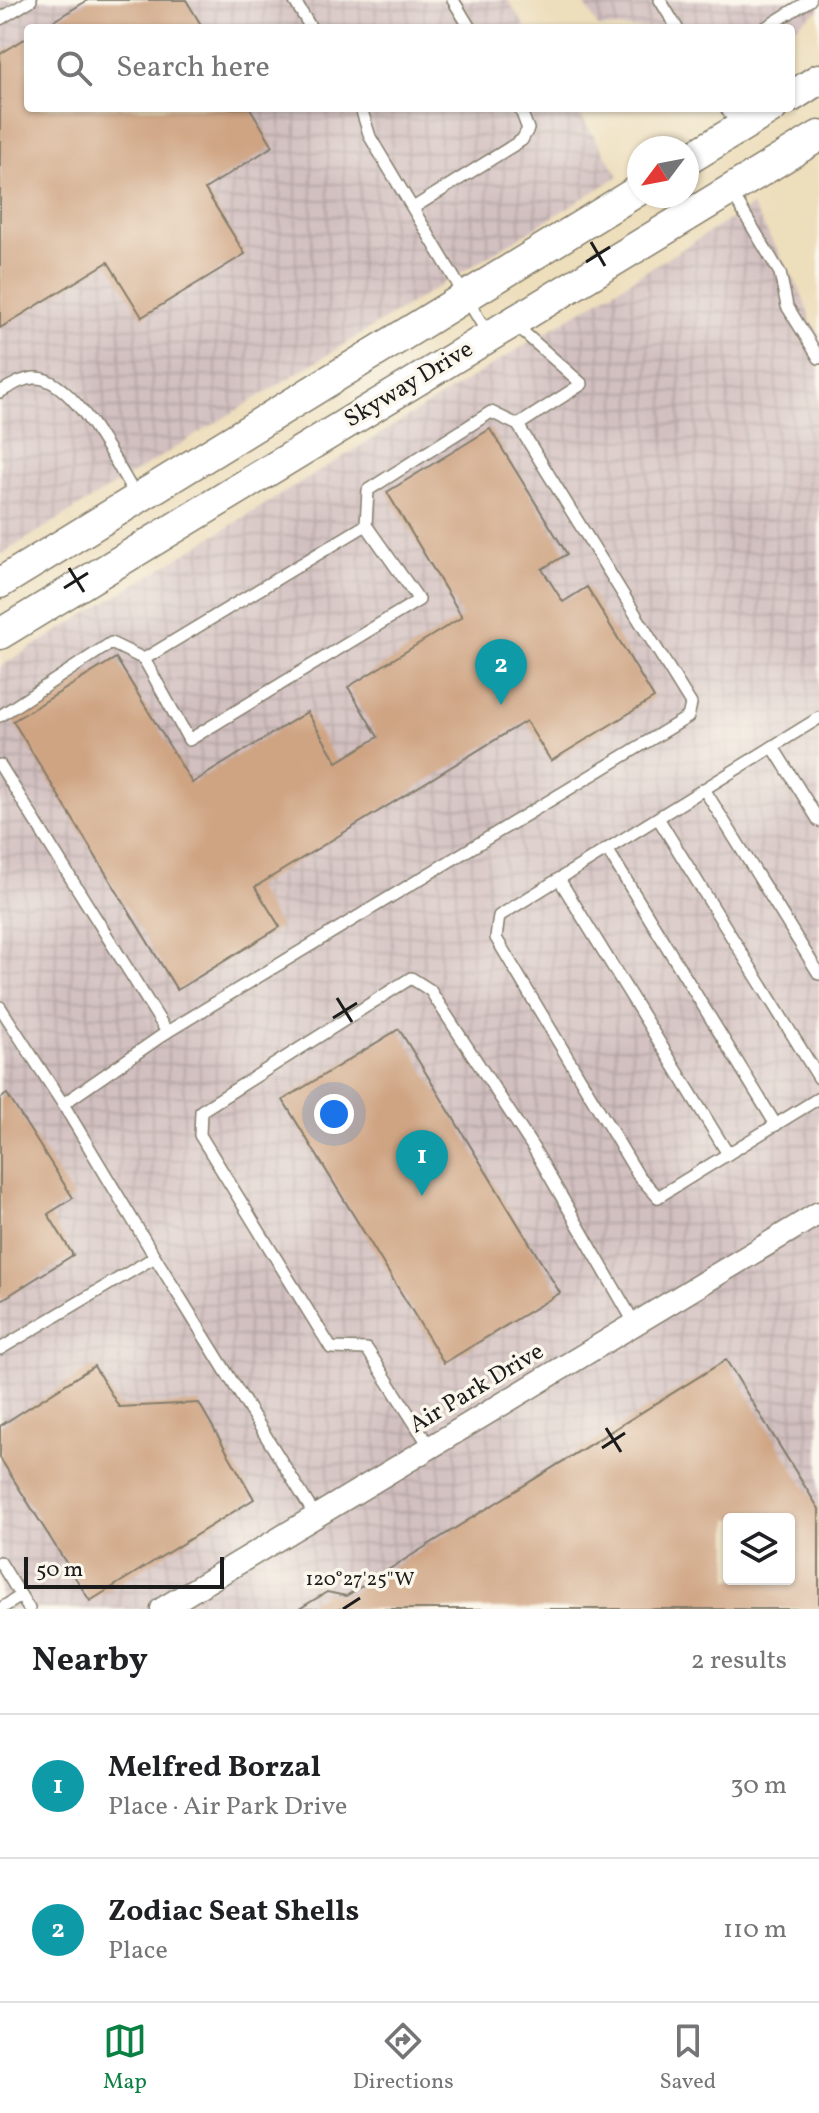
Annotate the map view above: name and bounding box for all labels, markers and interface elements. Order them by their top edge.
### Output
search box [24,24,795,112]
icon: search [52,46,96,90]
text: Search here [116,47,270,89]
north arrow [627,136,699,208]
street label: Skyway Drive [338,333,480,437]
pin: 2 [475,639,527,705]
your location [314,1094,354,1134]
pin: 1 [396,1130,448,1196]
street label: Air Park Drive [403,1335,551,1443]
map controls [723,1513,795,1585]
button: layers [723,1513,795,1585]
scale bar [24,1553,224,1589]
text: 50 m [36,1555,83,1586]
text: 120°27'25"W [305,1566,415,1594]
text: Nearby [32,1638,148,1685]
text: 2 results [691,1643,787,1679]
text: Melfred Borzal [108,1747,321,1789]
text: 1 [53,1768,63,1804]
text: 30 m [730,1768,787,1804]
text: Place · Air Park Drive [108,1789,347,1825]
text: Zodiac Seat Shells [108,1891,359,1933]
text: 2 [51,1912,65,1948]
text: 110 m [723,1912,787,1948]
text: Place [108,1933,168,1969]
tab: Map [103,2019,147,2098]
tab: Directions [353,2019,454,2098]
tab: Saved [659,2019,716,2098]

